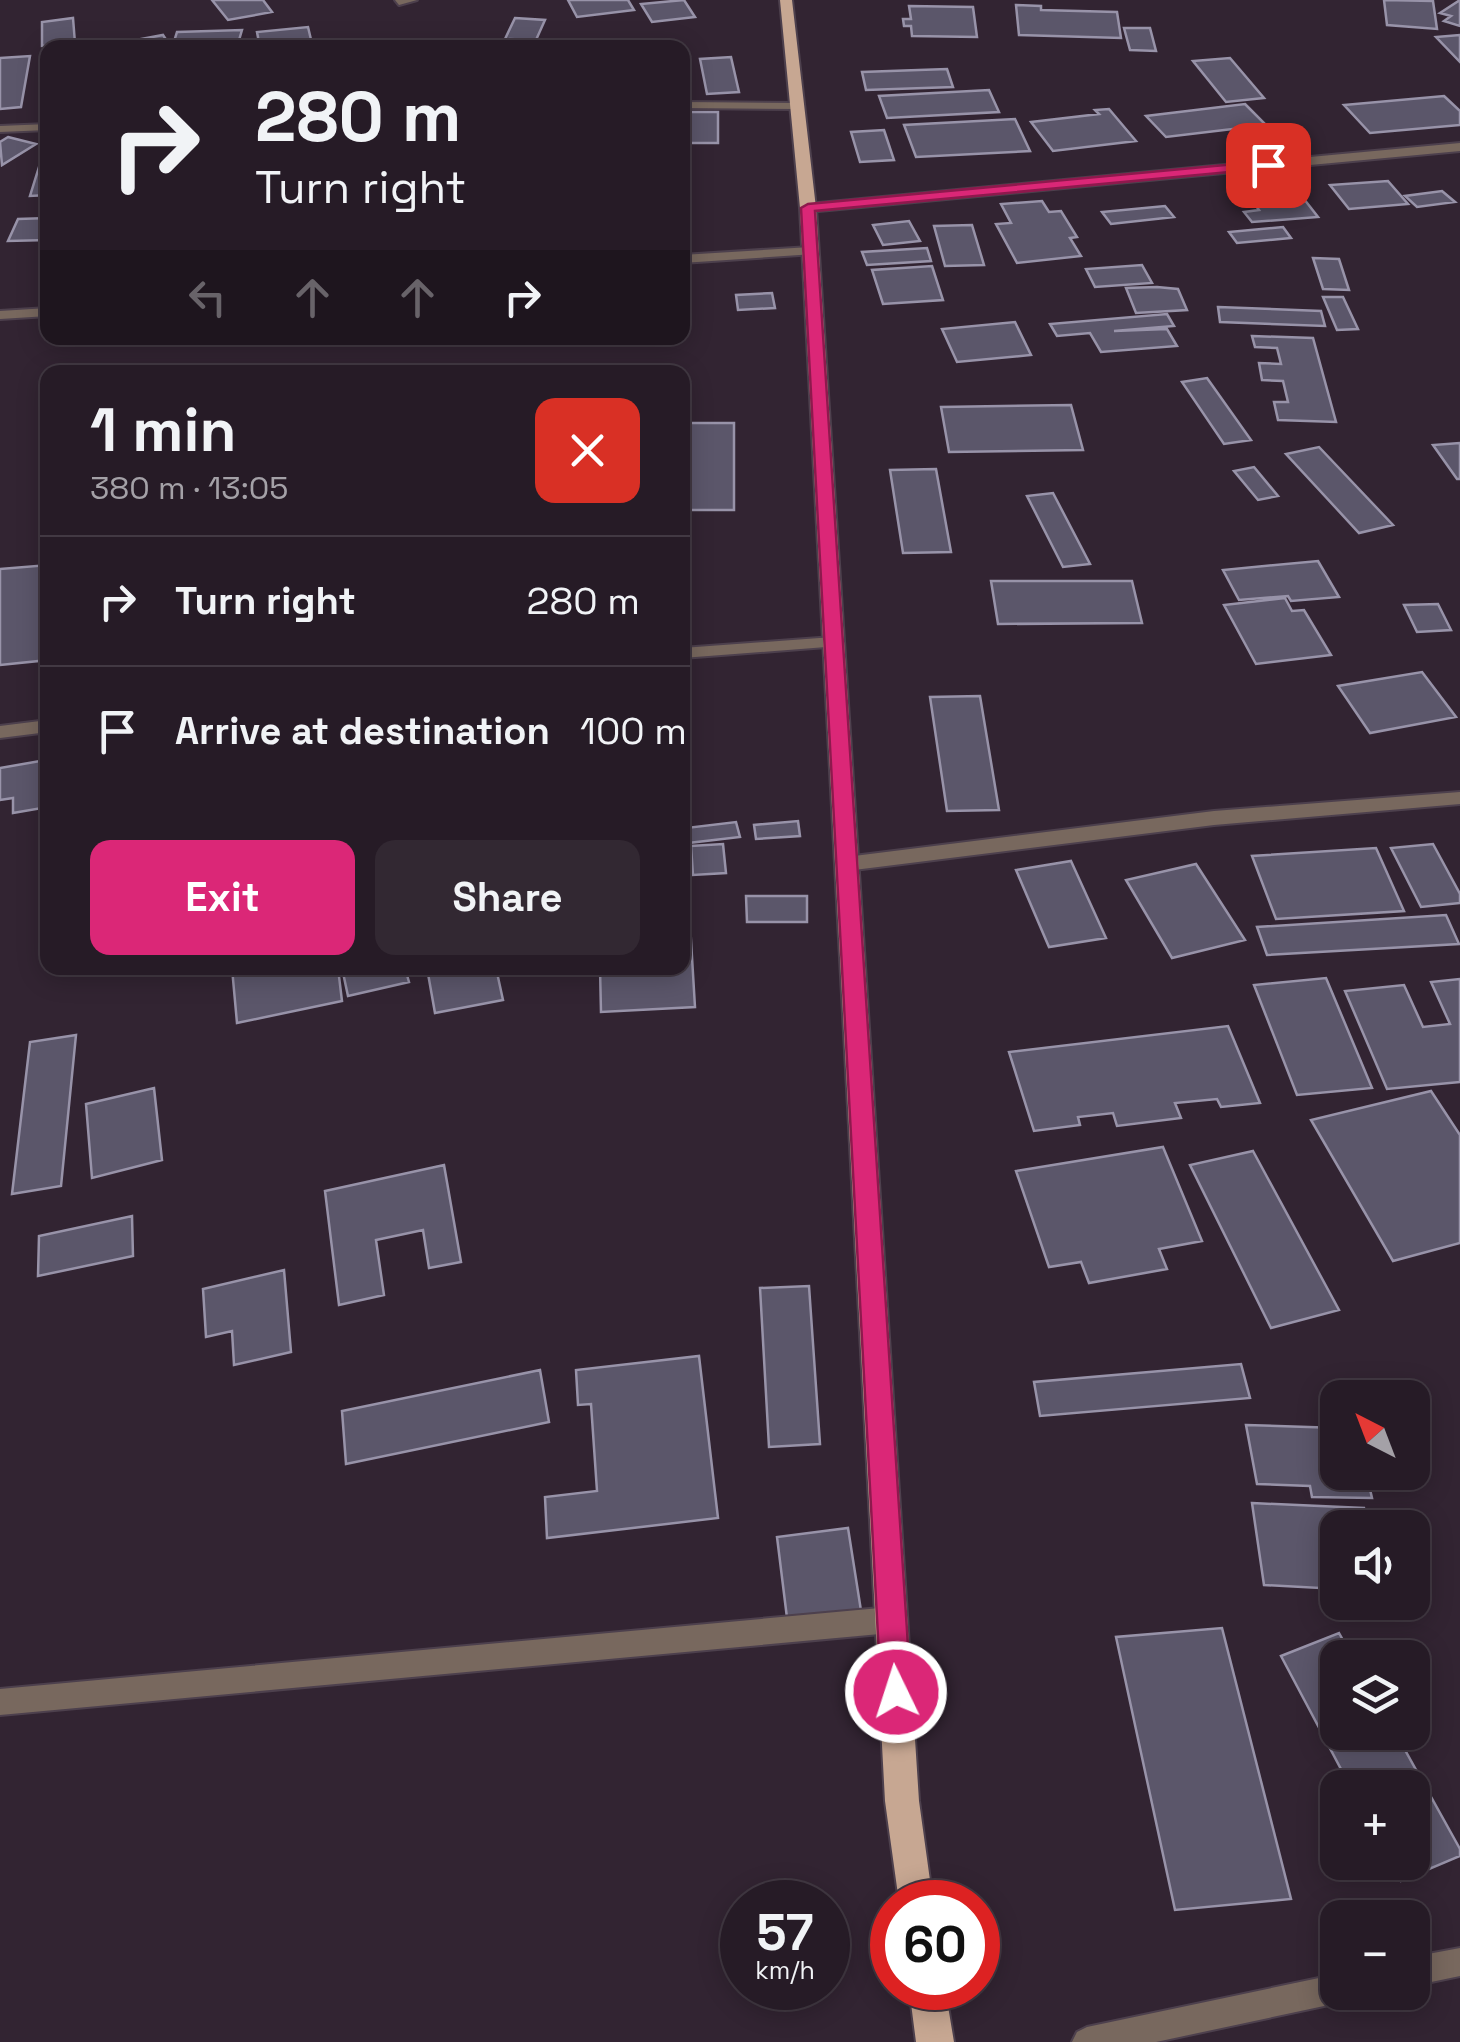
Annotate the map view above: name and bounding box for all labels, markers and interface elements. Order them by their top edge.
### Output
text: 280 m [255,72,462,161]
icon: right [90,80,220,210]
pin [1226,123,1311,208]
icon: arrive [1241,138,1296,193]
text: Turn right [255,159,466,216]
icon: left [180,270,235,325]
icon: ahead [285,270,340,325]
icon: ahead [390,270,445,325]
icon: right [495,270,550,325]
text: 1 min [90,392,237,469]
button: close [535,398,640,503]
text: 380 m · 13:05 [90,468,288,508]
icon: right [90,574,145,629]
text: Turn right [175,577,356,625]
text: 280 m [527,577,640,625]
icon: arrive [90,704,145,759]
text: Arrive at destination [175,707,550,755]
text: 100 m [580,707,687,755]
button: Exit [90,840,355,955]
button: Share [375,840,640,955]
north arrow [1320,1380,1430,1490]
map controls [1320,1380,1430,2010]
button: sound [1320,1510,1430,1620]
position arrow [844,1640,948,1744]
button: layers [1320,1640,1430,1750]
button: + [1320,1770,1430,1880]
speed limit sign: 60 [870,1880,1000,2010]
button: − [1320,1900,1430,2010]
text: 57 [756,1901,814,1965]
text: km/h [755,1954,815,1986]

